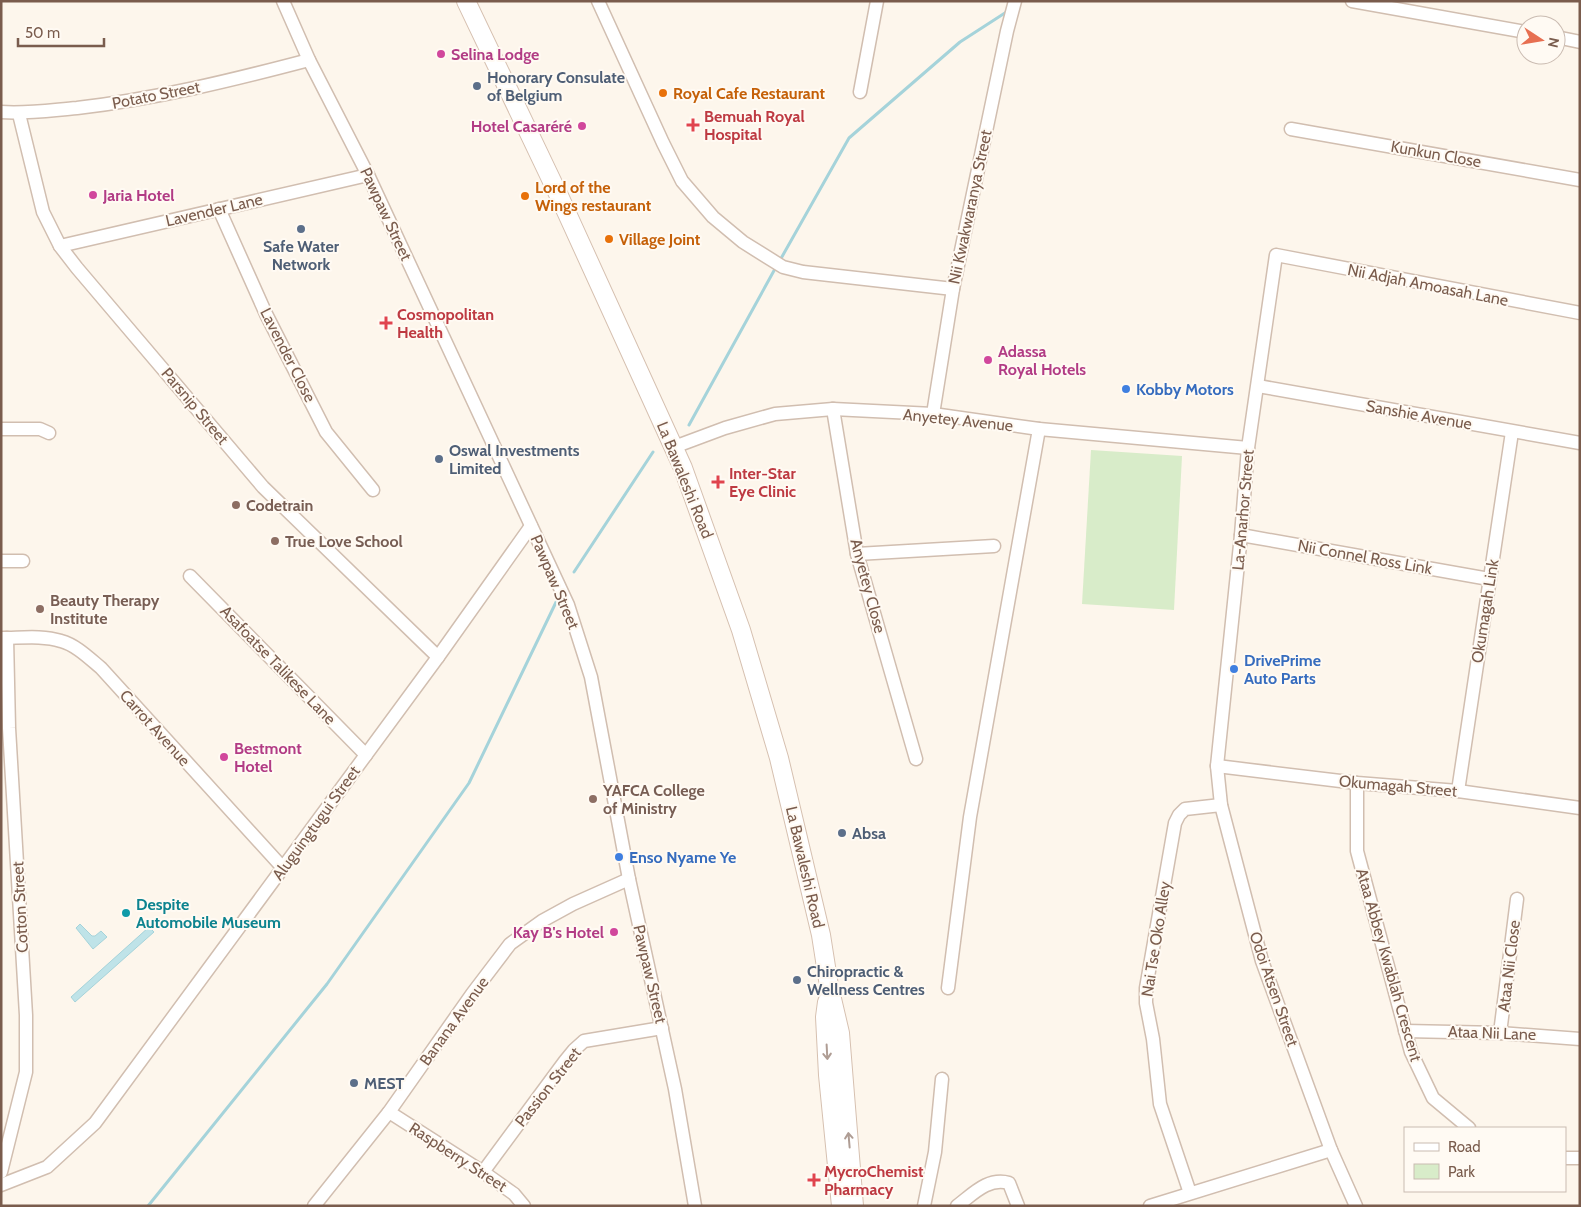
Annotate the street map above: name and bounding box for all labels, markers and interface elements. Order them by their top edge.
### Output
scale bar [18,15,104,47]
north arrow [1516,15,1566,65]
text: 50 m [25,24,60,42]
text: N [1544,36,1564,49]
place label: Selina Lodge [451,45,539,64]
marker: Selina Lodge [435,48,447,60]
place label: Honorary Consulate of Belgium [487,68,625,105]
street label: Potato Street [110,77,202,113]
marker: Honorary Consulate of Belgium [471,80,483,92]
place label: Royal Cafe Restaurant [673,84,826,103]
marker: Royal Cafe Restaurant [657,87,669,99]
place label: Bemuah Royal Hospital [704,107,805,144]
place label: Hotel Casaréré [471,117,572,136]
marker: Bemuah Royal Hospital [686,118,700,132]
marker: Hotel Casaréré [576,120,588,132]
street label: Nii Kwakwaranya Street [944,128,996,286]
street label: Kunkun Close [1389,137,1483,171]
street label: Pawpaw Street [356,164,416,264]
place label: Lord of the Wings restaurant [535,178,652,215]
place label: Jaria Hotel [102,186,174,205]
marker: Jaria Hotel [87,189,99,201]
street label: Lavender Lane [164,190,264,230]
marker: Lord of the Wings restaurant [519,190,531,202]
marker: Safe Water Network [295,223,307,235]
place label: Village Joint [619,230,701,249]
marker: Village Joint [603,233,615,245]
place label: Safe Water Network [263,237,340,274]
street label: Nii Adjah Amoasah Lane [1346,260,1510,310]
street label: Lavender Close [256,305,320,405]
place label: Cosmopolitan Health [397,305,494,342]
marker: Cosmopolitan Health [379,316,393,330]
place label: Adassa Royal Hotels [998,342,1086,379]
marker: Adassa Royal Hotels [982,354,994,366]
street label: Parsnip Street [157,364,233,449]
place label: Kobby Motors [1136,380,1234,399]
marker: Kobby Motors [1120,383,1132,395]
street label: Sanshie Avenue [1365,396,1473,434]
street label: Anyetey Avenue [902,405,1014,435]
street label: La Bawaleshi Road [653,419,717,541]
place label: Oswal Investments Limited [449,441,580,478]
street label: La-Anarhor Street [1228,448,1258,571]
marker: Oswal Investments Limited [433,453,445,465]
place label: Inter-Star Eye Clinic [729,464,796,501]
marker: Inter-Star Eye Clinic [711,475,725,489]
place label: Codetrain [246,496,313,515]
marker: Codetrain [230,499,242,511]
place label: True Love School [285,532,403,551]
street label: Pawpaw Street [527,532,584,633]
marker: True Love School [269,535,281,547]
street label: Nii Connel Ross Link [1296,536,1434,578]
street label: Anyetey Close [846,537,890,635]
street label: Okumagah Link [1467,557,1503,664]
place label: Beauty Therapy Institute [50,591,160,628]
street label: Asafoatse Talikese Lane [216,602,340,728]
marker: Beauty Therapy Institute [34,603,46,615]
place label: DrivePrime Auto Parts [1244,651,1321,688]
marker: DrivePrime Auto Parts [1228,663,1240,675]
street label: Carrot Avenue [116,686,194,770]
place label: Bestmont Hotel [234,739,302,776]
marker: Bestmont Hotel [218,751,230,763]
street label: Aluguingtugui Street [268,762,364,884]
street label: Okumagah Street [1338,771,1458,801]
place label: YAFCA College of Ministry [602,781,705,818]
marker: YAFCA College of Ministry [587,793,599,805]
street label: La Bawaleshi Road [782,804,828,930]
place label: Absa [852,824,886,843]
marker: Absa [836,827,848,839]
place label: Enso Nyame Ye [629,848,736,867]
marker: Enso Nyame Ye [613,851,625,863]
street label: Cotton Street [8,860,32,953]
street label: Ataa Abbey Kwablah Crescent [1352,866,1426,1064]
street label: Nai Tse Oko Alley [1137,880,1175,998]
place label: Despite Automobile Museum [136,895,281,932]
marker: Despite Automobile Museum [120,907,132,919]
street label: Ataa Nii Close [1494,919,1524,1013]
place label: Kay B's Hotel [513,923,604,942]
street label: Pawpaw Street [629,923,671,1026]
marker: Kay B's Hotel [608,926,620,938]
street label: Odoi Atsen Street [1245,929,1303,1049]
place label: Chiropractic & Wellness Centres [807,962,925,999]
street label: Banana Avenue [416,973,492,1069]
marker: Chiropractic & Wellness Centres [791,974,803,986]
street label: Ataa Nii Lane [1448,1022,1536,1044]
street label: Passion Street [511,1043,585,1131]
one-way arrow [822,1044,831,1060]
place label: MEST [364,1074,405,1093]
marker: MEST [348,1077,360,1089]
street label: Raspberry Street [406,1118,511,1196]
legend [1404,1127,1566,1192]
one-way arrow [844,1132,853,1148]
text: Road [1448,1138,1481,1156]
place label: MycroChemist Pharmacy [824,1162,924,1199]
text: Park [1448,1163,1475,1181]
marker: MycroChemist Pharmacy [808,1174,820,1186]

